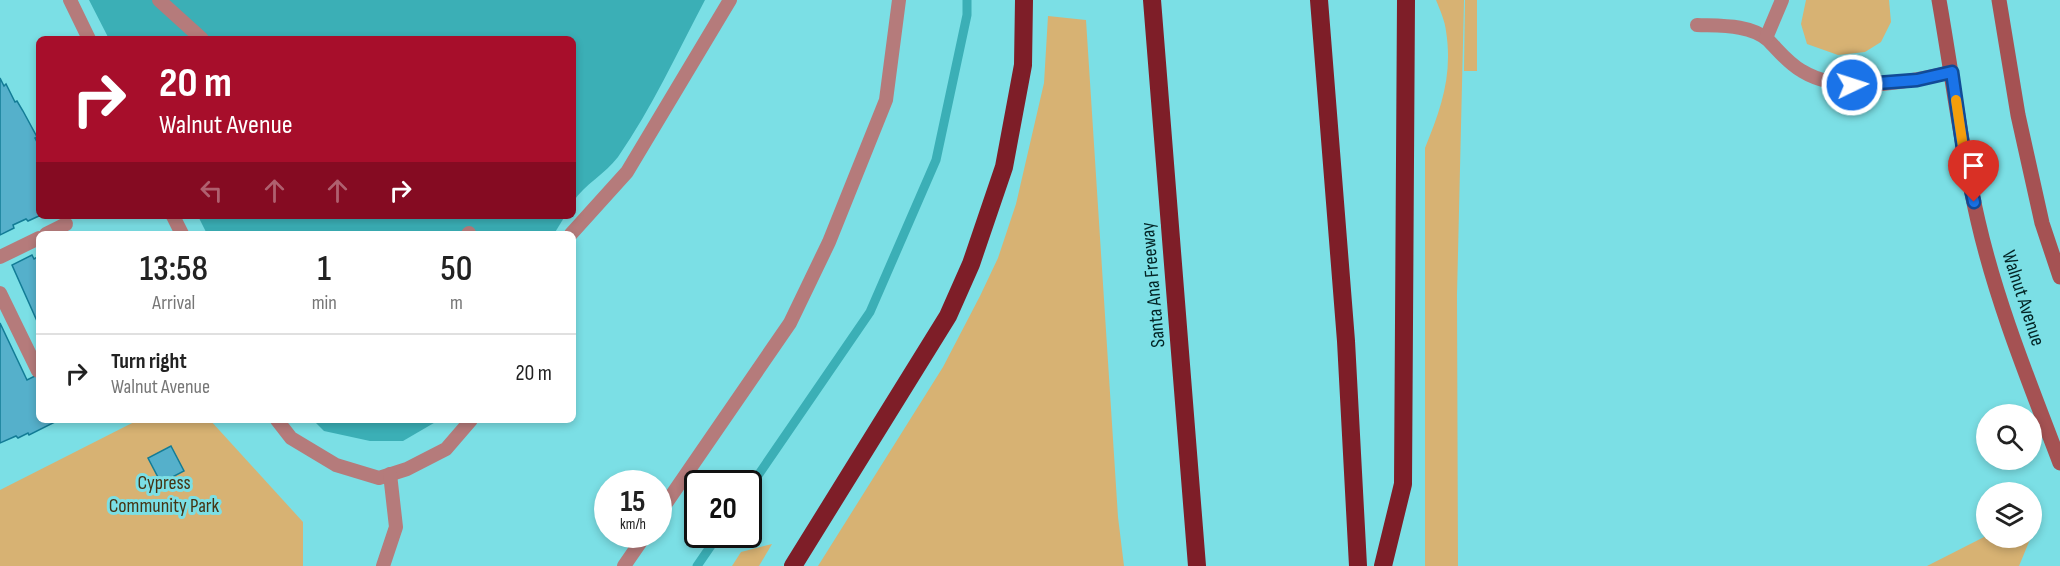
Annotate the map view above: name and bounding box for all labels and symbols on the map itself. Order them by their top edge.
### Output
position arrow [1820,53,1884,117]
pin [1948,140,1999,202]
street label: Santa Ana Freeway [1136,221,1170,348]
street label: Walnut Avenue [1996,248,2050,349]
speed limit sign: 20 [684,470,762,548]
park label: Cypress Community Park [109,471,220,518]

